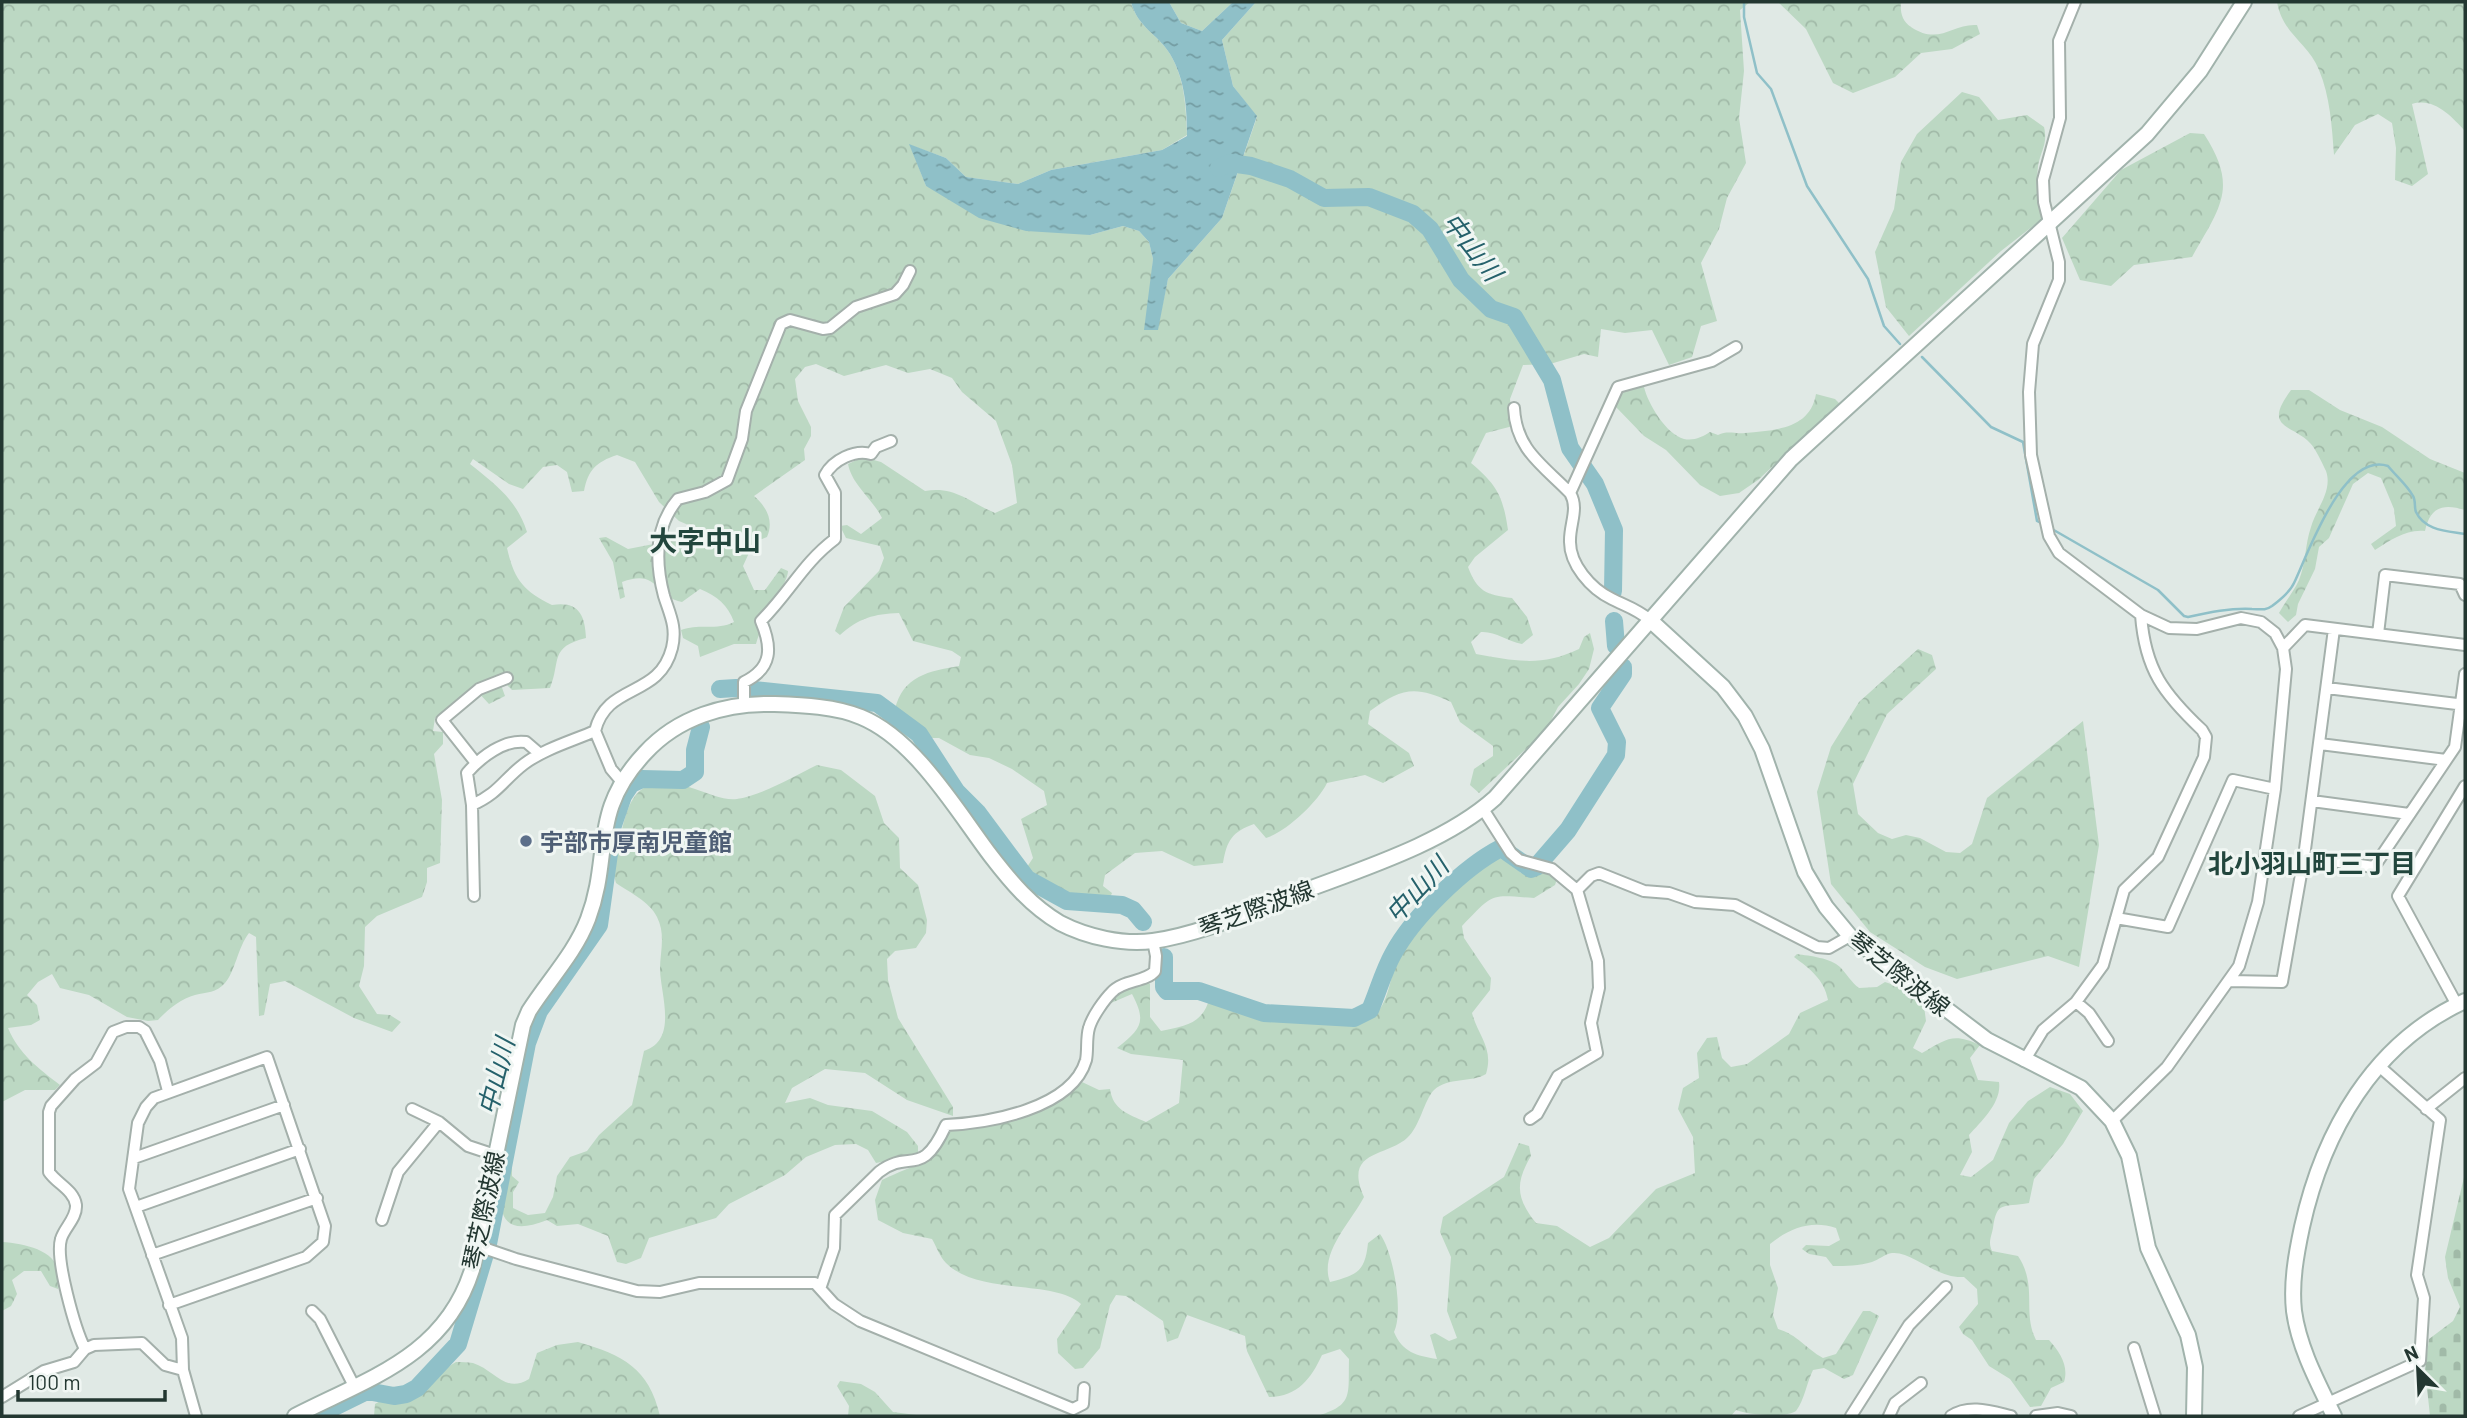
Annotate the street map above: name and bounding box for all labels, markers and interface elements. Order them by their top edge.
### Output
water label: 中山川 [1437,206,1511,289]
district label: 大字中山 [649,523,761,557]
place label: 宇部市厚南児童館 [540,827,732,856]
marker: 宇部市厚南児童館 [518,833,534,849]
district label: 北小羽山町三丁目 [2208,847,2416,878]
water label: 中山川 [1378,848,1456,928]
street label: 琴芝際波線 [1195,874,1317,942]
street label: 琴芝際波線 [1844,925,1956,1021]
water label: 中山川 [471,1032,520,1118]
street label: 琴芝際波線 [456,1148,510,1272]
north arrow [2383,1334,2453,1404]
text: N [2400,1340,2421,1366]
scale bar [18,1358,164,1402]
text: 100 m [28,1369,81,1394]

